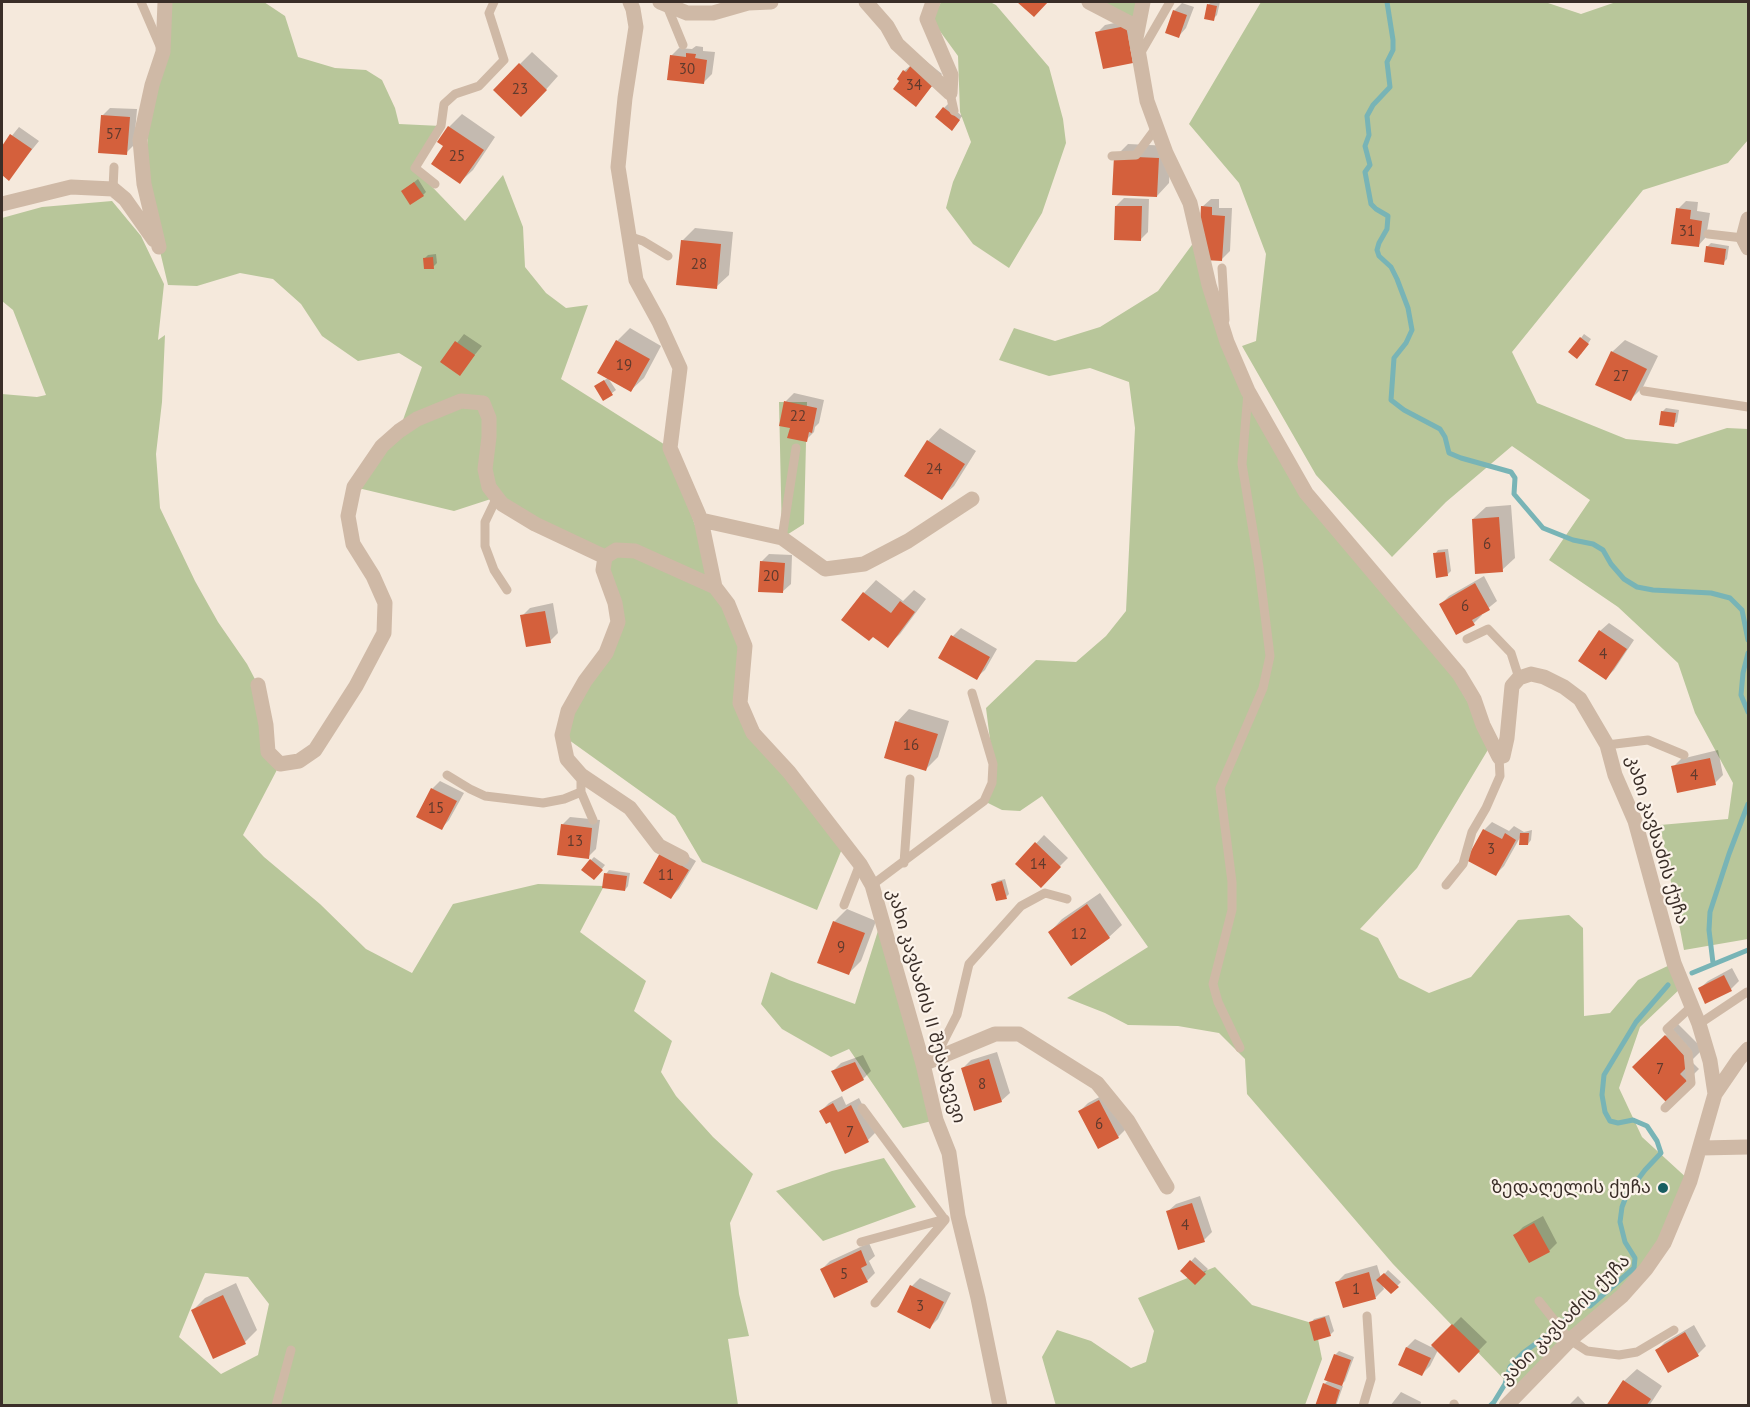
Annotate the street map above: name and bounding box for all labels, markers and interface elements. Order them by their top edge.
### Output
house number: 30 [679,61,695,79]
house number: 34 [906,77,922,95]
house number: 23 [512,81,528,99]
house number: 57 [106,126,122,144]
house number: 25 [449,148,465,166]
house number: 31 [1679,223,1695,241]
house number: 28 [691,256,707,274]
house number: 19 [616,357,632,375]
house number: 27 [1613,368,1629,386]
house number: 22 [790,408,806,426]
house number: 24 [926,461,942,479]
house number: 6 [1483,536,1491,554]
house number: 20 [763,568,779,586]
house number: 6 [1461,598,1469,616]
house number: 4 [1599,646,1607,664]
house number: 16 [903,737,919,755]
street label: კახი კავსაძის ქუჩა [1621,753,1693,927]
house number: 4 [1690,767,1698,785]
house number: 15 [428,800,444,818]
house number: 13 [567,833,583,851]
house number: 3 [1487,841,1495,859]
house number: 14 [1030,856,1046,874]
house number: 11 [658,867,674,885]
street label: კახი კავსაძის II შესახვევი [882,886,970,1126]
house number: 12 [1071,926,1087,944]
house number: 9 [837,939,845,957]
house number: 7 [1656,1061,1664,1079]
house number: 8 [978,1076,986,1094]
house number: 6 [1095,1116,1103,1134]
house number: 7 [846,1124,854,1142]
place label: ზედაღელის ქუჩა [1491,1177,1651,1199]
marker: ზედაღელის ქუჩა [1656,1181,1670,1195]
house number: 4 [1181,1217,1189,1235]
street label: კახი კავსაძის ქუჩა [1495,1250,1635,1390]
house number: 5 [840,1266,848,1284]
house number: 1 [1352,1281,1360,1299]
house number: 3 [916,1298,924,1316]

